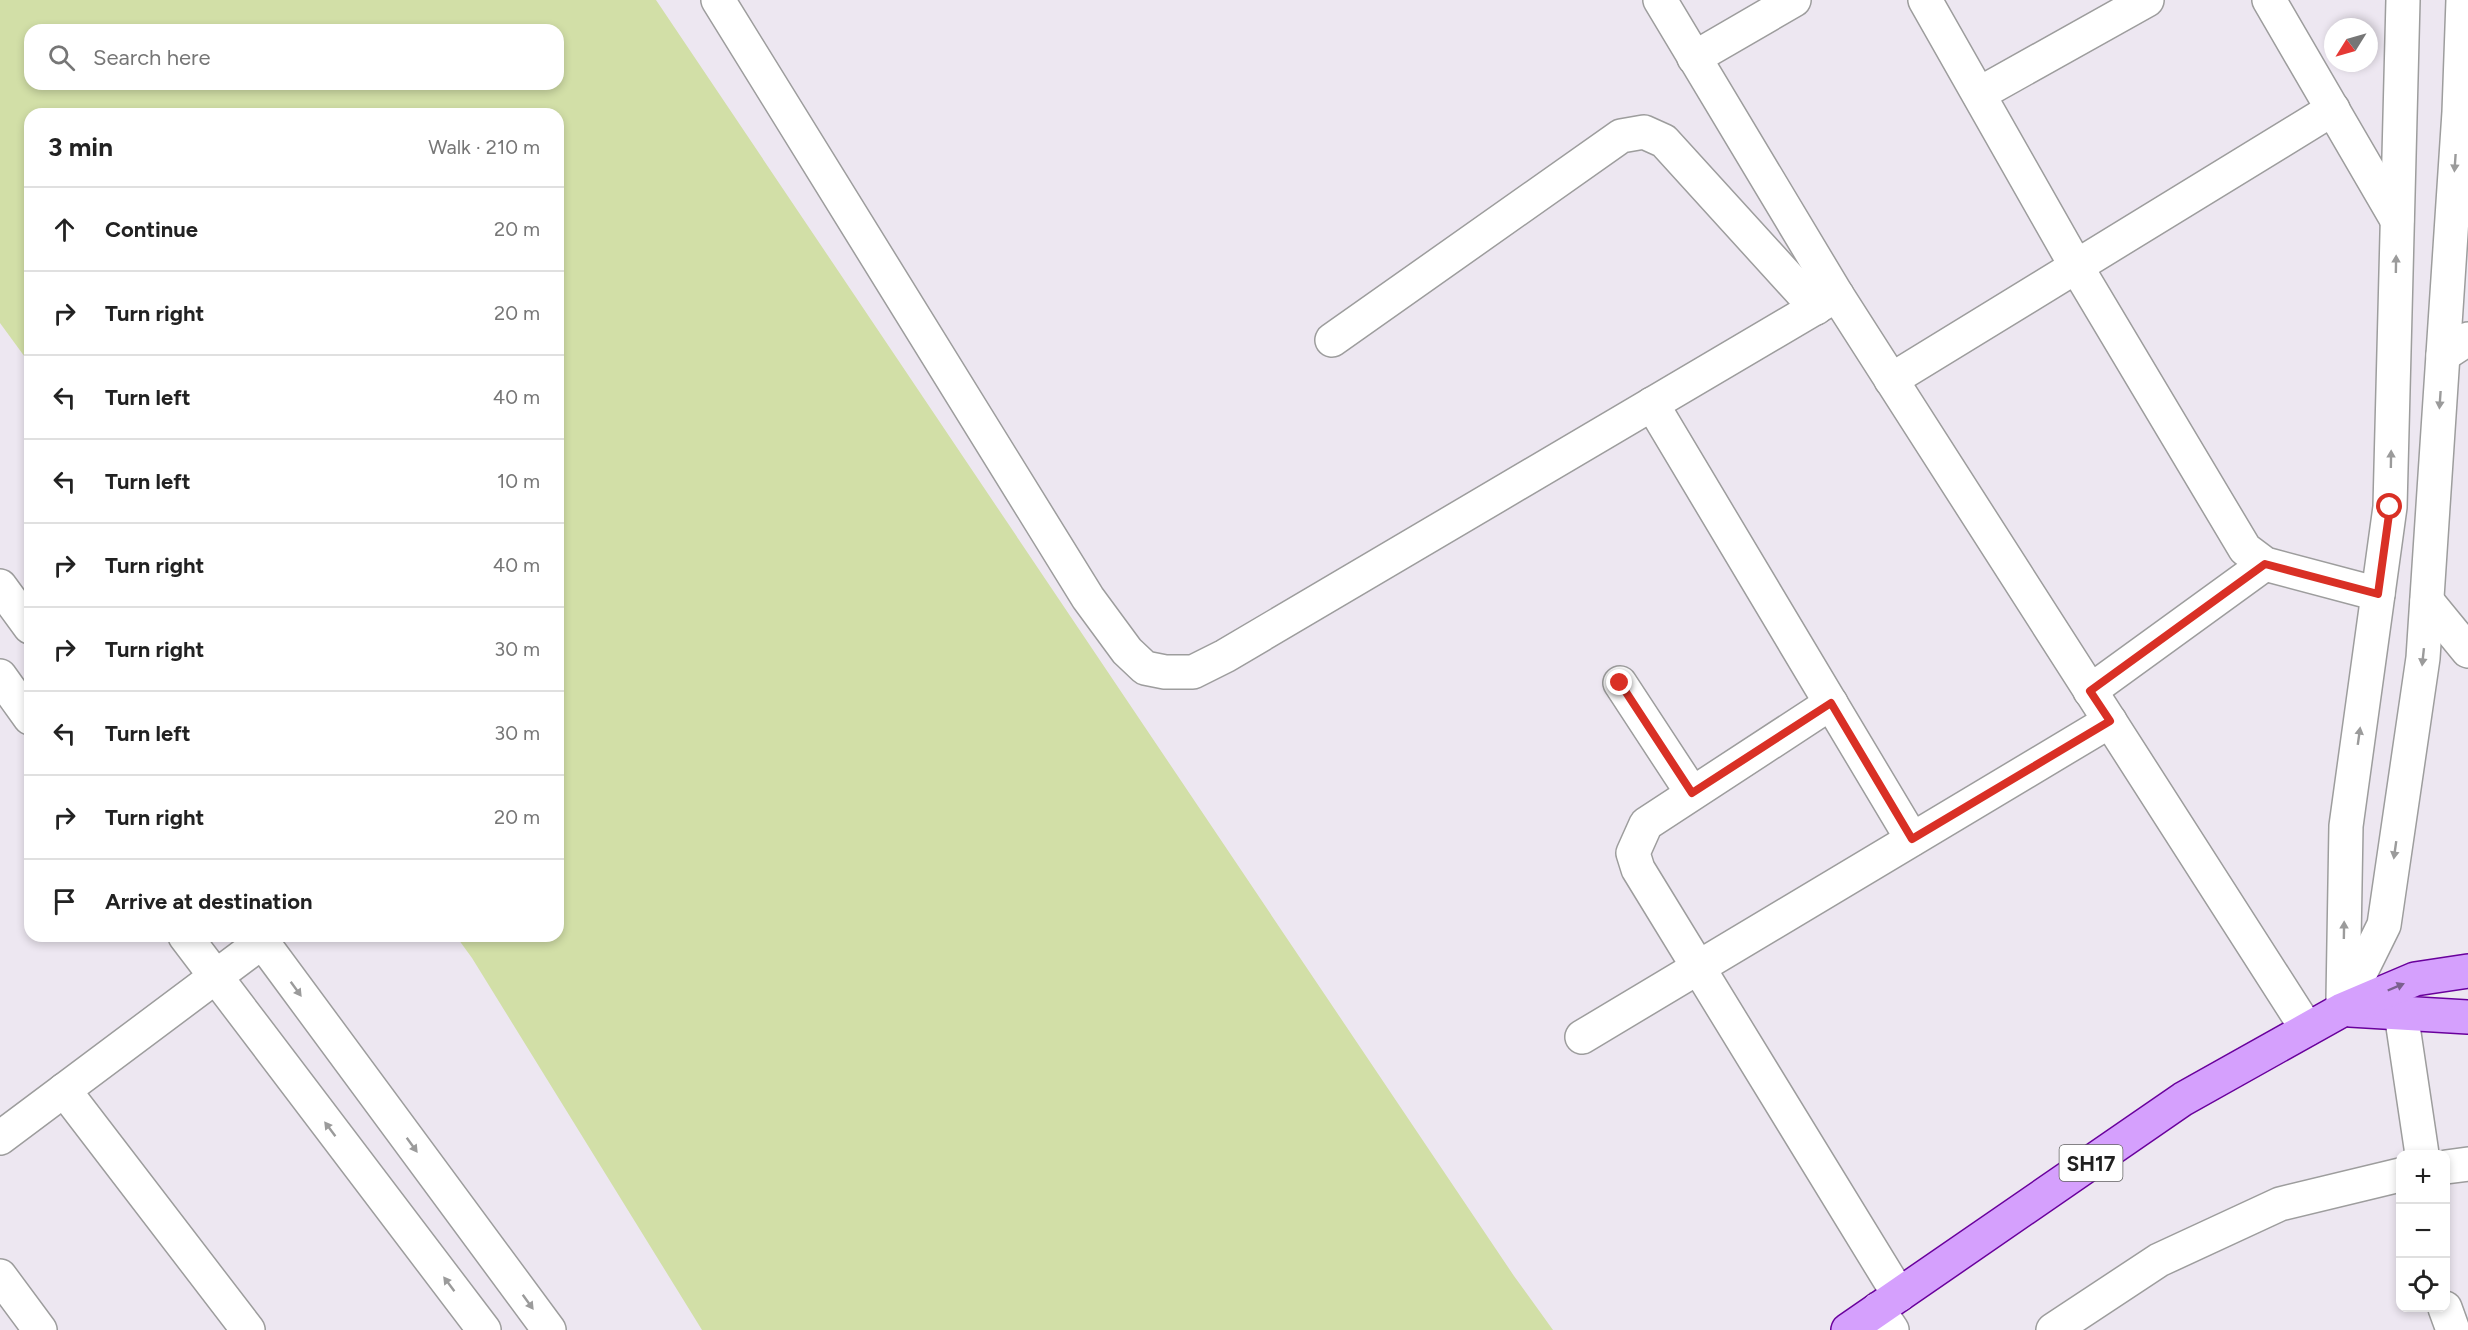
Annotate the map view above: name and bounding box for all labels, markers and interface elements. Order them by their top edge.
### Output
north arrow [2324,18,2378,72]
search box [24,24,564,90]
icon: search [45,41,78,74]
text: Search here [93,44,211,71]
text: 3 min [48,131,113,163]
text: Walk · 210 m [428,135,540,159]
one-way arrow [2451,154,2460,173]
icon: ahead [48,213,81,246]
text: Continue [105,216,198,243]
text: 20 m [494,217,540,241]
one-way arrow [2391,255,2401,274]
icon: right [48,297,81,330]
text: Turn right [105,300,204,327]
text: 20 m [494,301,540,325]
icon: left [48,381,81,414]
text: Turn left [105,384,191,411]
text: 40 m [493,385,540,409]
one-way arrow [2435,390,2445,409]
one-way arrow [2386,450,2396,469]
icon: left [48,465,81,498]
text: Turn left [105,468,191,495]
text: 10 m [497,469,540,493]
route start [2376,493,2402,519]
icon: right [48,549,81,582]
text: Turn right [105,552,204,579]
text: 40 m [493,553,540,577]
icon: right [48,633,81,666]
text: Turn right [105,636,204,663]
text: 30 m [494,637,540,661]
one-way arrow [2418,648,2428,667]
route end [1606,669,1632,695]
icon: left [48,717,81,750]
text: Turn left [105,720,191,747]
text: 30 m [494,721,540,745]
one-way arrow [2354,727,2363,746]
icon: right [48,801,81,834]
text: Turn right [105,804,204,831]
text: 20 m [494,805,540,829]
one-way arrow [2390,841,2399,860]
icon: arrive [48,885,81,918]
text: Arrive at destination [105,888,313,915]
one-way arrow [2339,921,2349,940]
one-way arrow [290,981,302,996]
one-way arrow [2388,982,2406,992]
one-way arrow [325,1121,337,1136]
one-way arrow [406,1138,418,1153]
road number: SH17 [2060,1145,2122,1181]
map controls [2396,1150,2450,1312]
button: + [2396,1150,2450,1204]
button: − [2396,1204,2450,1258]
button: locate [2396,1258,2450,1312]
one-way arrow [443,1276,455,1291]
one-way arrow [522,1295,534,1310]

